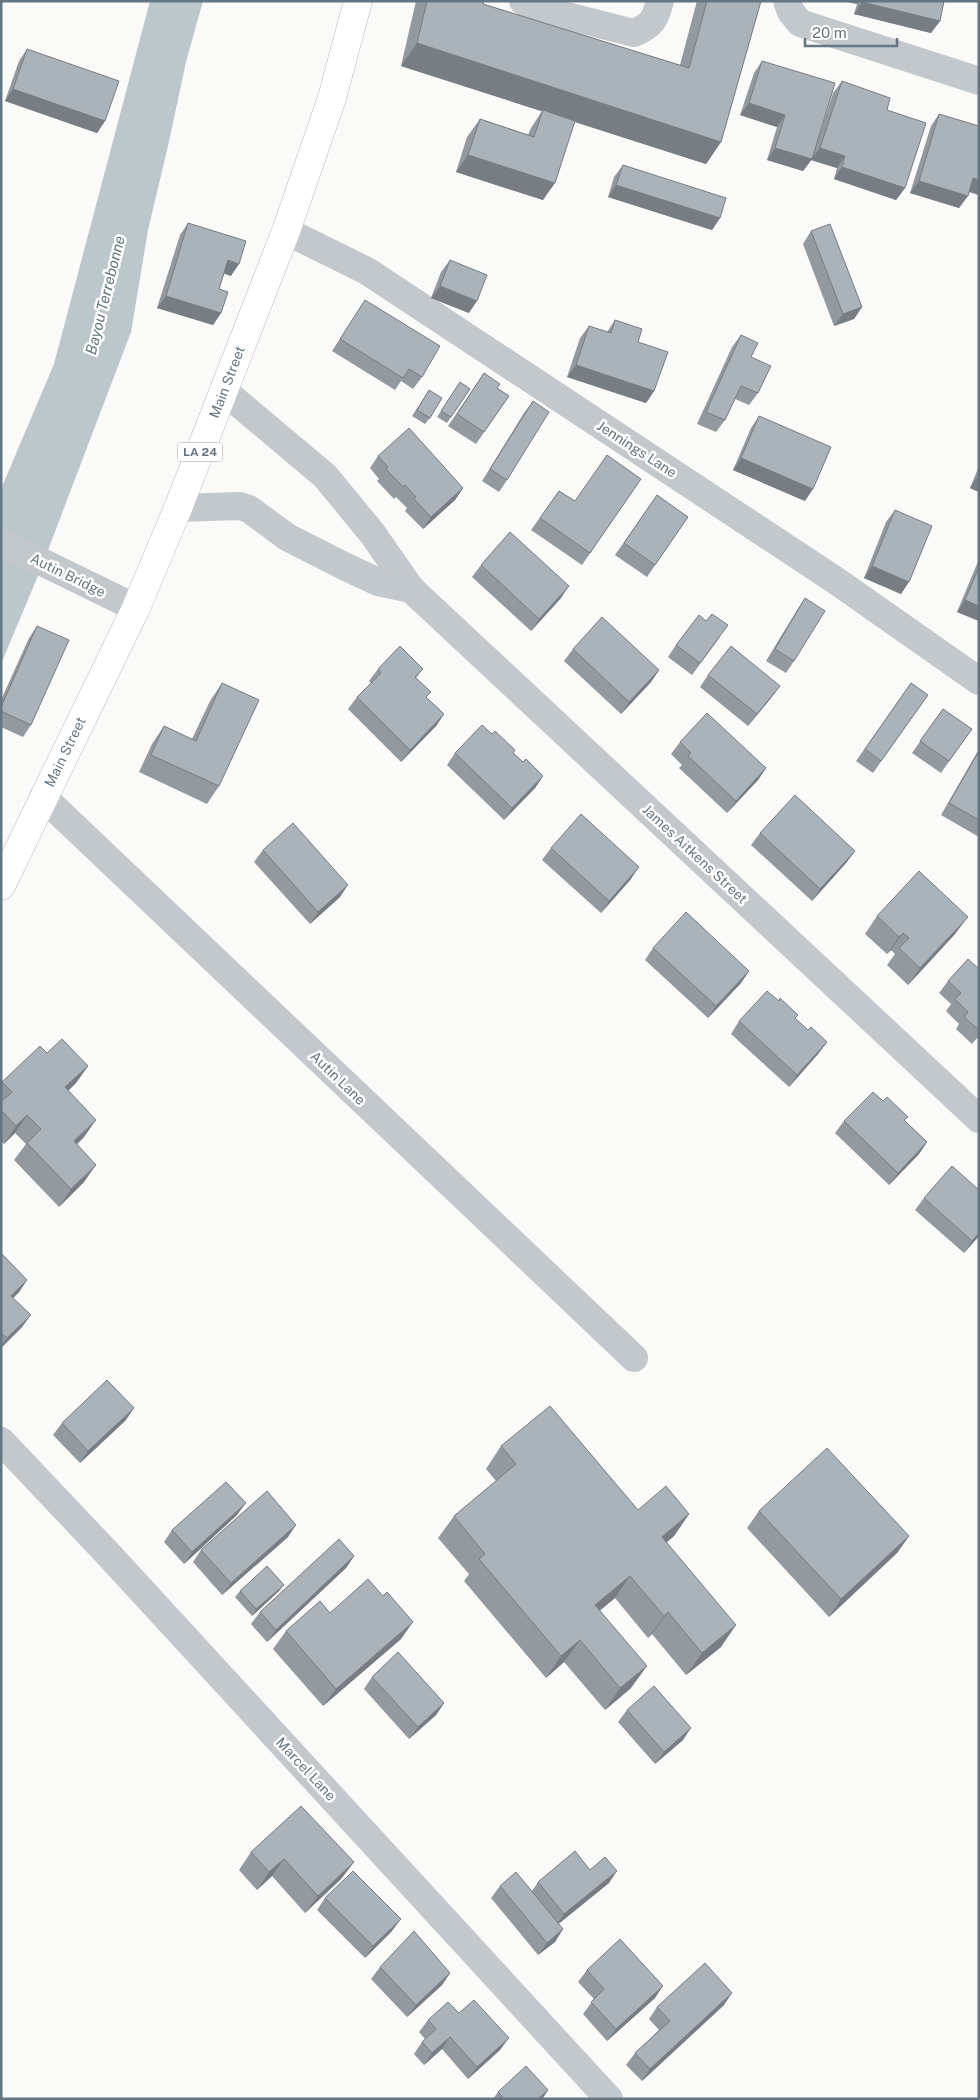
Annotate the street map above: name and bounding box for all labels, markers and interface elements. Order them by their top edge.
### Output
scale bar [805,15,898,47]
text: 20 m [812,24,847,41]
water label: Bayou Terrebonne [82,234,128,356]
street label: Main Street [206,344,248,420]
street label: Jennings Lane [594,417,680,481]
road number: LA 24 [178,442,222,462]
street label: Autin Bridge [28,550,108,600]
street label: Main Street [41,714,89,790]
street label: James Aitkens Street [639,801,751,907]
street label: Autin Lane [307,1048,369,1108]
street label: Marcel Lane [273,1734,339,1804]

